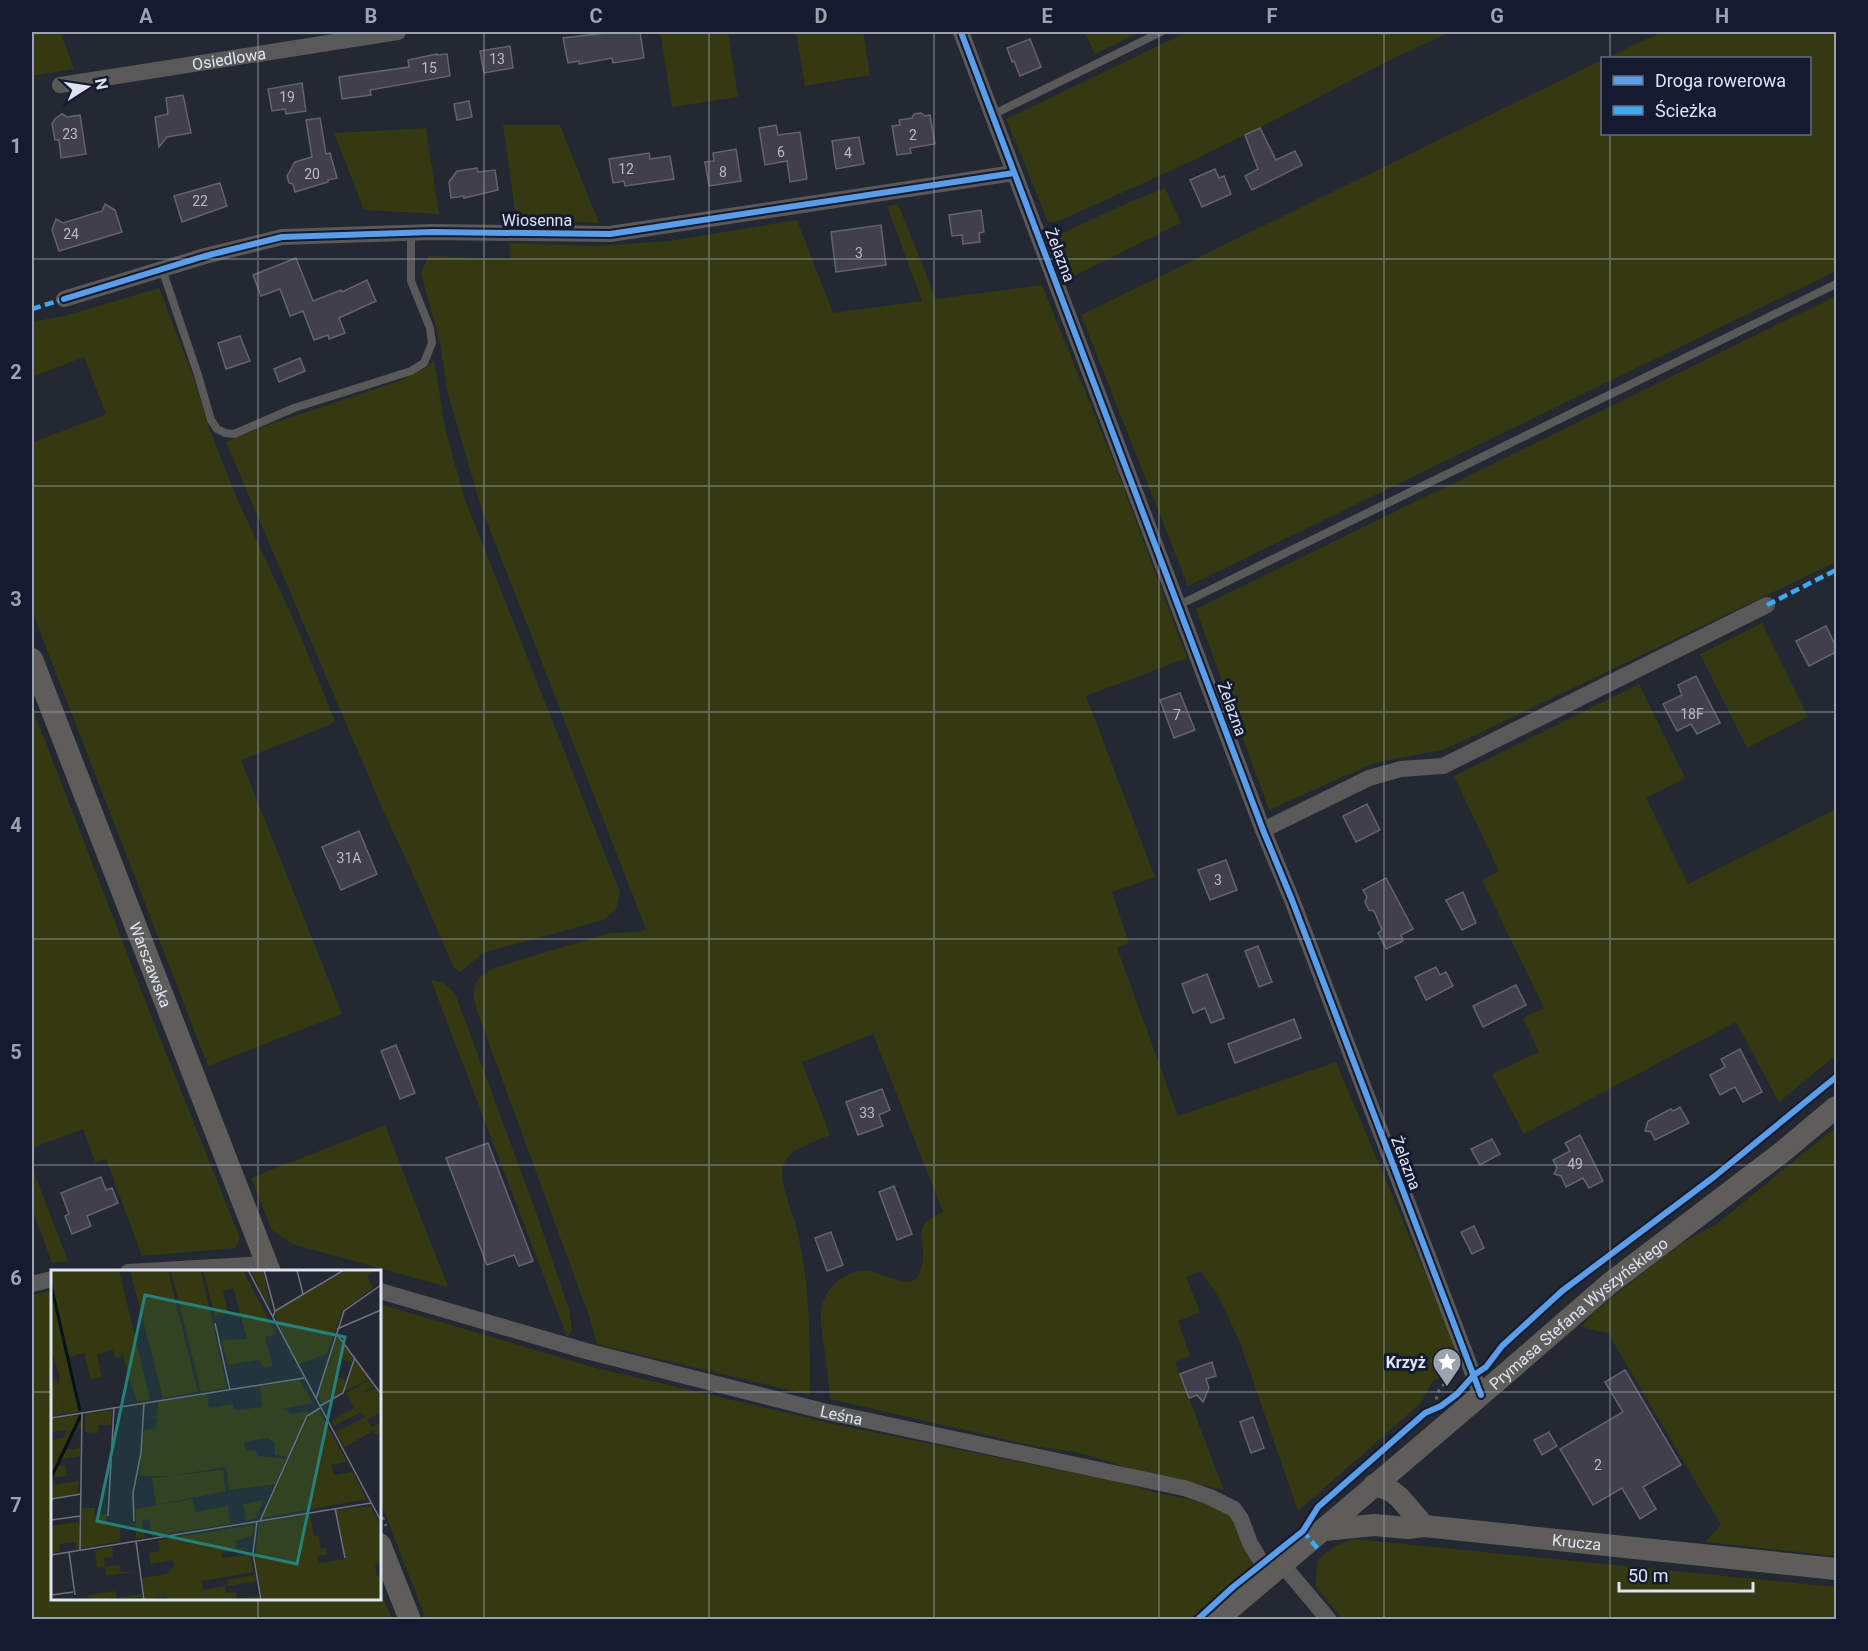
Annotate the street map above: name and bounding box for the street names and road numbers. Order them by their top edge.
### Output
street label: Osiedlowa [191,43,267,74]
street label: Wiosenna [502,211,572,230]
street label: Żelazna [1041,225,1079,285]
street label: Żelazna [1213,679,1251,739]
street label: Warszawska [126,919,176,1010]
street label: Żelazna [1387,1133,1425,1193]
street label: Prymasa Stefana Wyszyńskiego [1485,1233,1671,1393]
street label: Leśna [819,1401,865,1429]
street label: Krucza [1551,1530,1602,1554]

